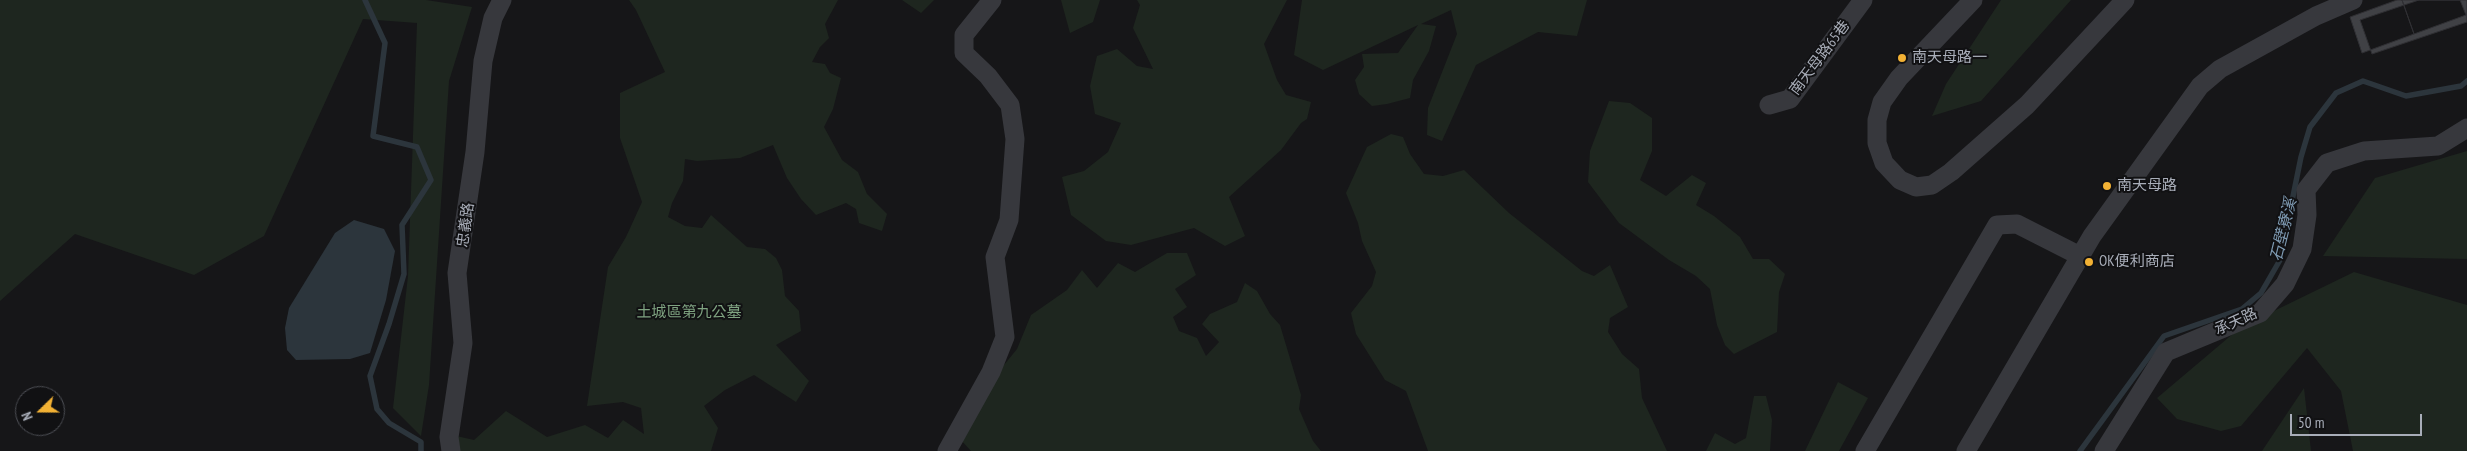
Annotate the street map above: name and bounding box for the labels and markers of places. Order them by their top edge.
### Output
place label: 南天母路一 [1912,49,1987,67]
marker: 南天母路一 [1896,52,1908,64]
place label: 南天母路 [2117,177,2177,195]
marker: 南天母路 [2101,180,2113,192]
place label: OK便利商店 [2099,253,2175,271]
marker: OK便利商店 [2083,256,2095,268]

